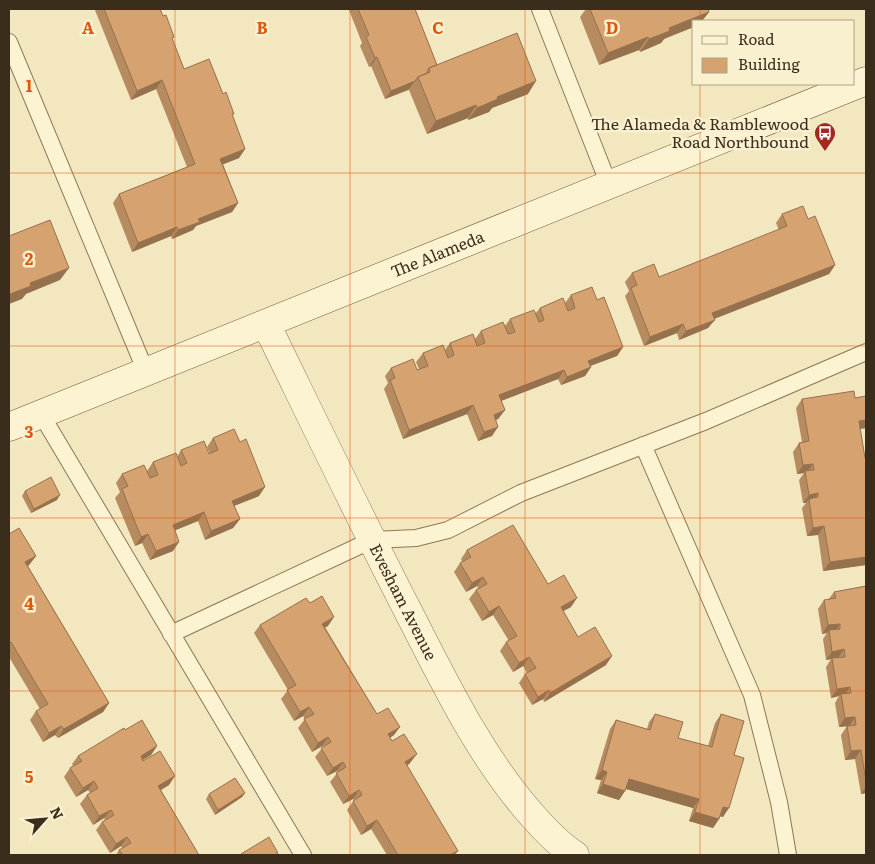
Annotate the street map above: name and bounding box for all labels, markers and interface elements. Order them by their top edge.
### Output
text: A [82,15,94,39]
text: B [256,15,268,39]
text: C [432,15,444,39]
text: D [606,15,618,39]
legend [692,20,855,85]
text: Road [738,27,774,50]
text: Building [738,52,800,75]
text: 1 [26,73,33,97]
place label: The Alameda & Ramblewood Road Northbound [591,111,809,153]
bus stop icon: The Alameda & Ramblewood Road Northbound [813,121,837,152]
street label: The Alameda [387,223,488,283]
text: 2 [25,246,34,270]
text: 3 [25,419,34,443]
street label: Evesham Avenue [364,539,444,664]
text: 4 [24,591,34,615]
text: 5 [25,764,34,788]
north arrow [20,794,70,844]
text: N [46,803,69,823]

